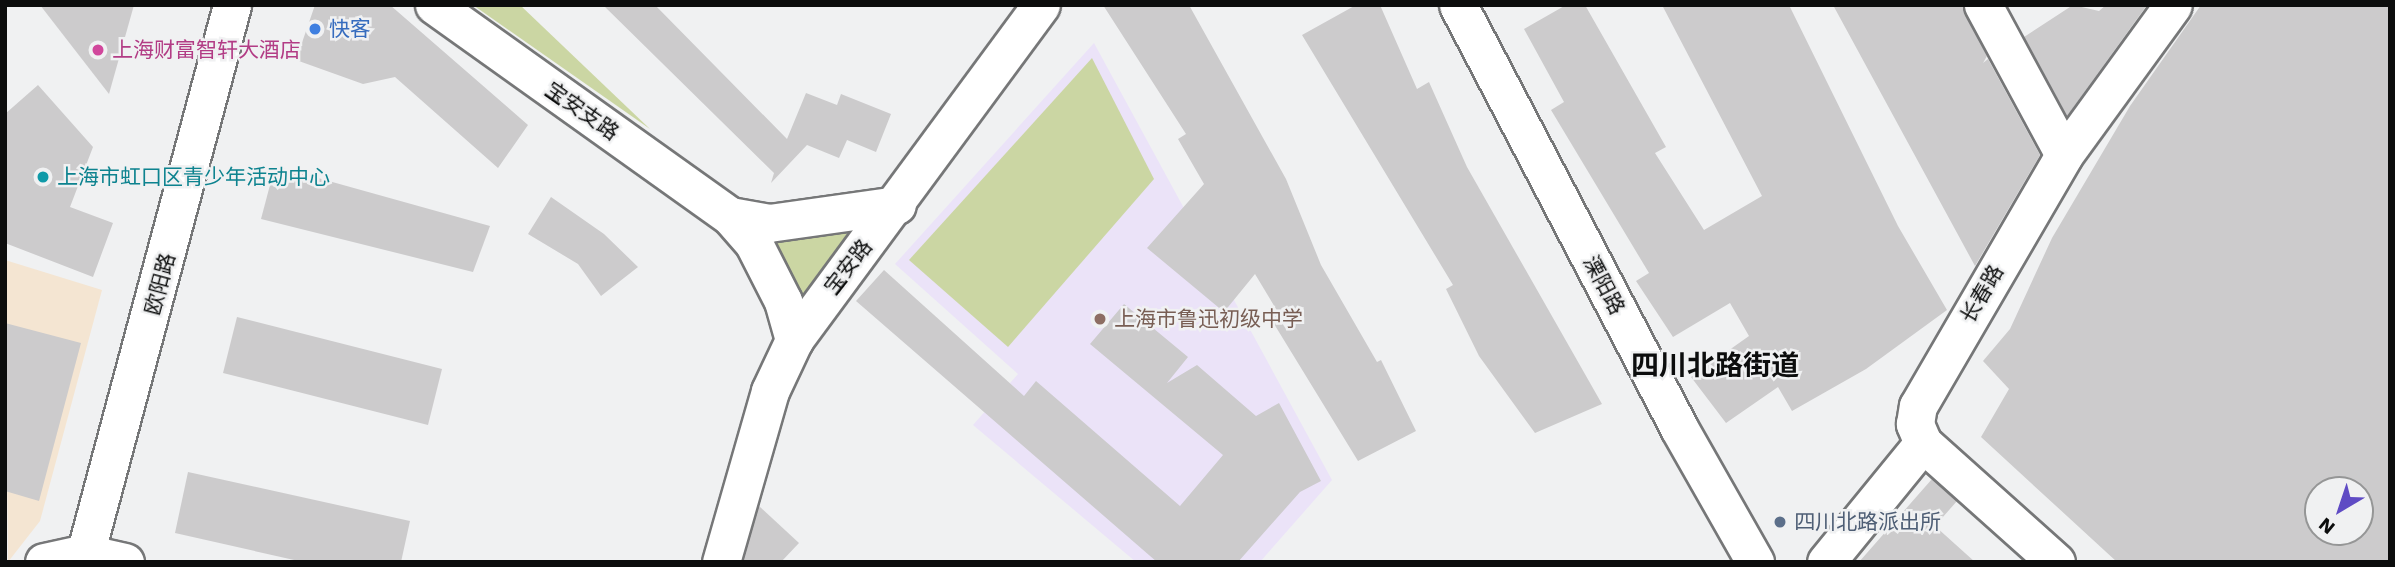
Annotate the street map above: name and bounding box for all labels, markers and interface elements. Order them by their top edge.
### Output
place label: 快客 [329,16,371,42]
marker: 快客 [307,21,323,37]
place label: 上海财富智轩大酒店 [112,37,301,63]
marker: 上海财富智轩大酒店 [90,42,106,58]
street label: 宝安支路 [540,77,624,145]
place label: 上海市虹口区青少年活动中心 [57,164,330,190]
marker: 上海市虹口区青少年活动中心 [35,169,51,185]
street label: 宝安路 [819,234,877,300]
street label: 欧阳路 [140,250,180,318]
street label: 溧阳路 [1578,251,1630,319]
street label: 长春路 [1955,260,2009,328]
place label: 上海市鲁迅初级中学 [1114,306,1303,332]
marker: 上海市鲁迅初级中学 [1092,311,1108,327]
district label: 四川北路街道 [1631,349,1799,383]
north arrow [2304,476,2374,546]
place label: 四川北路派出所 [1794,509,1941,535]
text: N [2314,513,2339,540]
marker: 四川北路派出所 [1772,514,1788,530]

